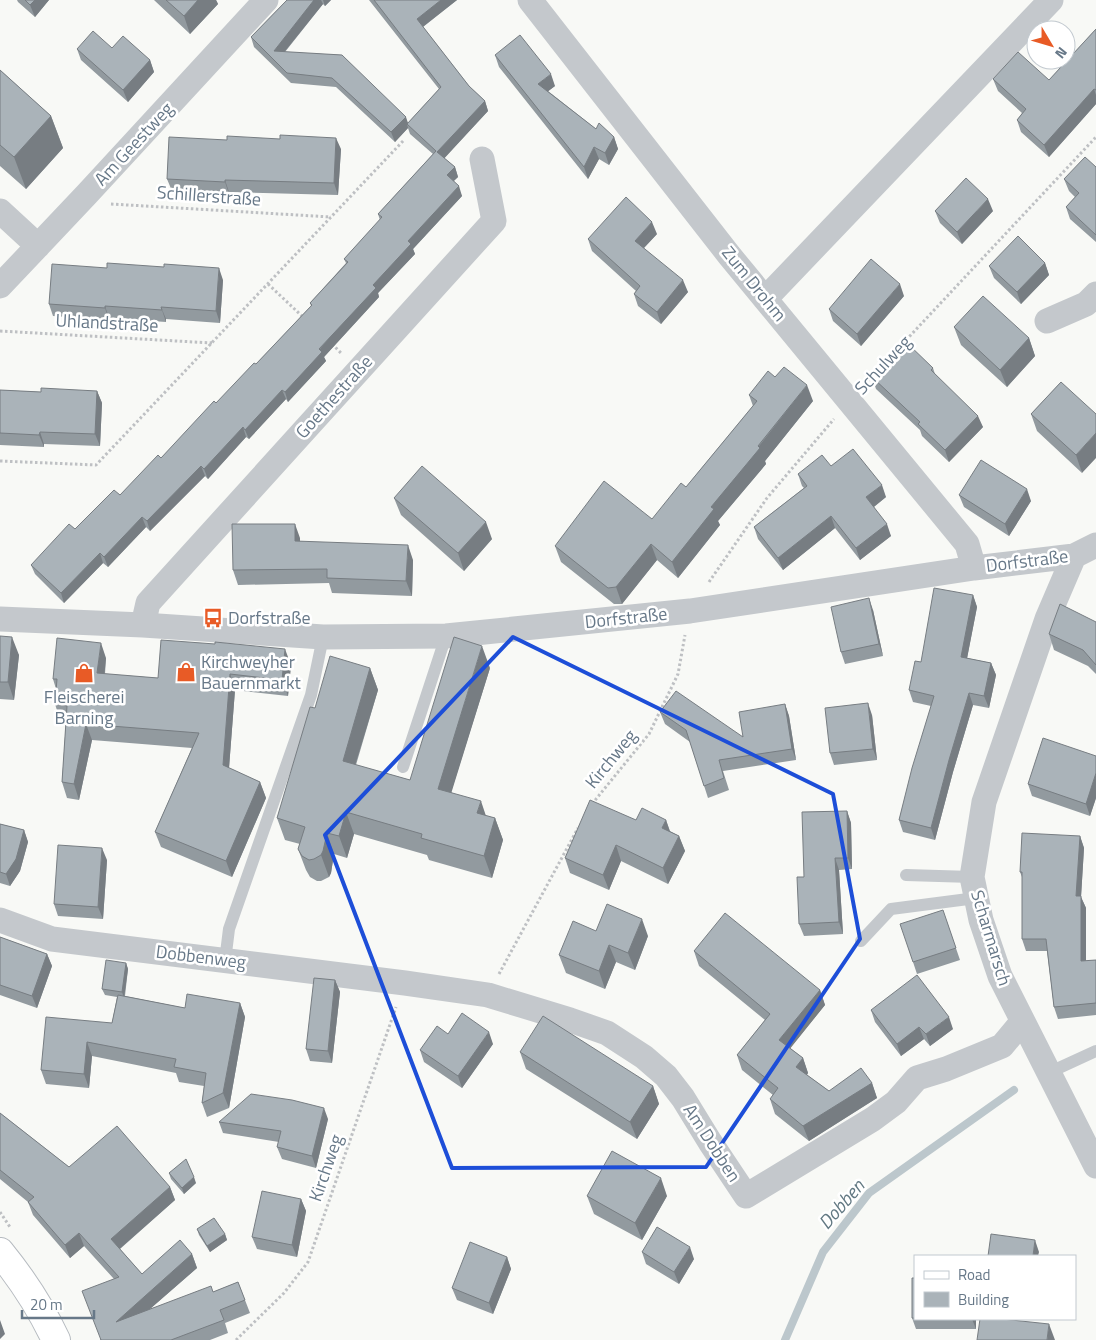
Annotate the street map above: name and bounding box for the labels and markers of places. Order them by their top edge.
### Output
place label: Dorfstraße [228,604,311,631]
bus stop icon: Dorfstraße [202,607,224,629]
place label: Kirchweyher Bauernmarkt [201,648,302,696]
shop icon: Kirchweyher Bauernmarkt [175,661,197,683]
shop icon: Fleischerei Barning [73,662,95,684]
place label: Fleischerei Barning [44,683,124,731]

